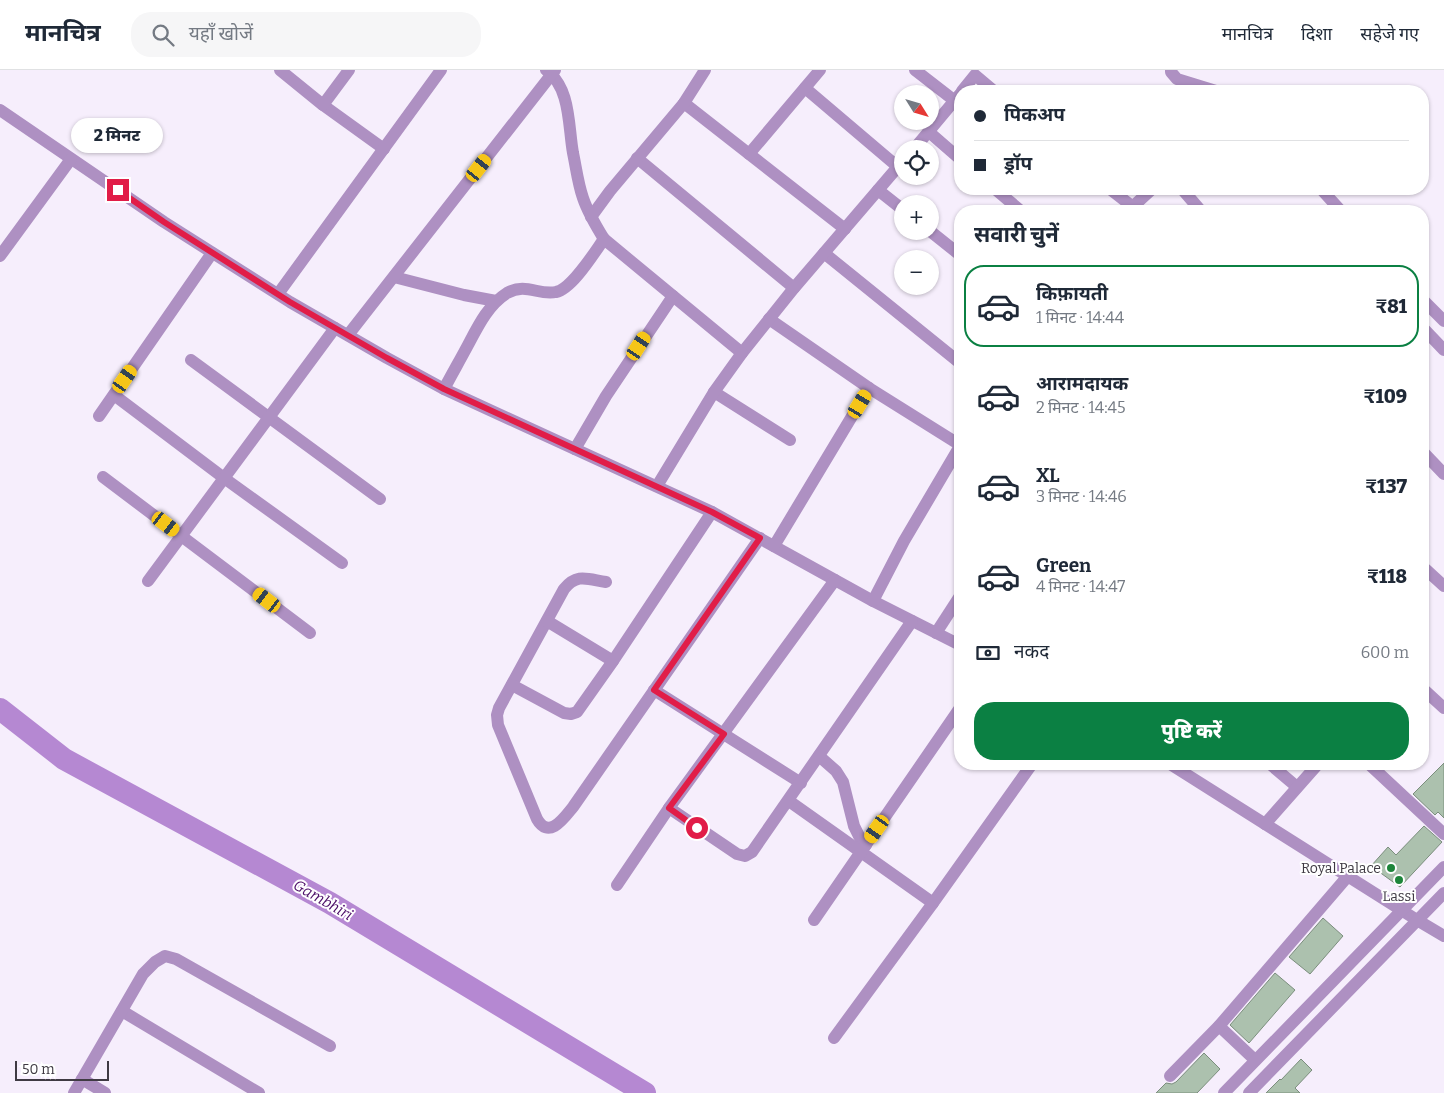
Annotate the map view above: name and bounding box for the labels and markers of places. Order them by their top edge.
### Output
place label: Royal Palace [1301,860,1381,877]
marker: Royal Palace [1385,862,1397,874]
marker: Lassi [1393,874,1405,886]
place label: Lassi [1383,888,1415,905]

